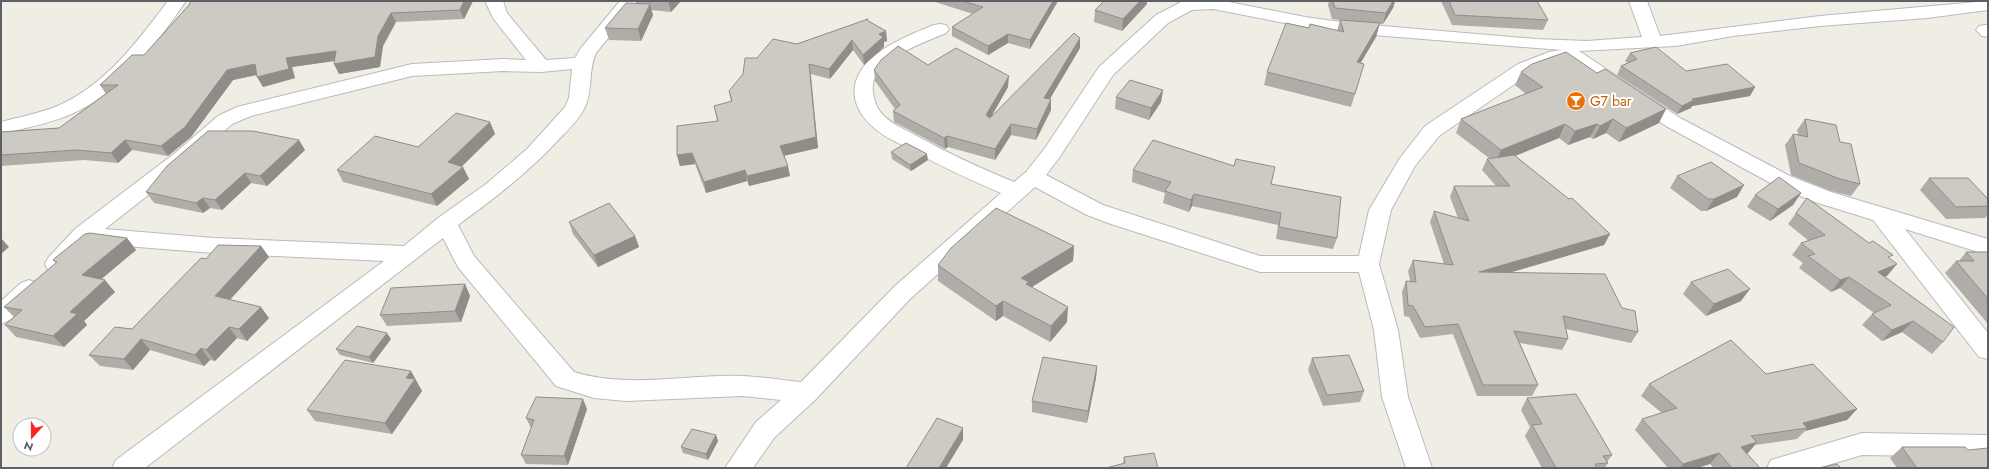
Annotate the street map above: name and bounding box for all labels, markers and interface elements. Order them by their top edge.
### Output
bar icon: G7 bar [1565,90,1587,112]
place label: G7 bar [1590,91,1632,111]
north arrow [12,417,52,457]
text: N [21,437,35,455]

